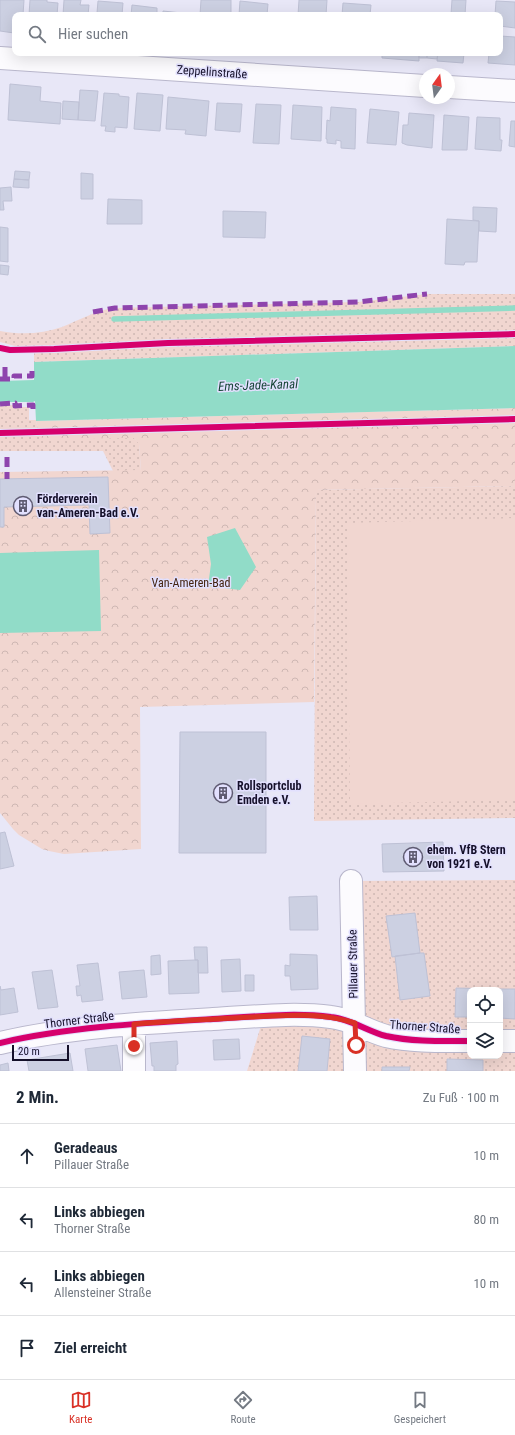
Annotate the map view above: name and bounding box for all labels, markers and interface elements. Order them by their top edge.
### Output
search box [12,12,503,56]
icon: search [26,23,48,45]
text: Hier suchen [58,25,128,43]
street label: Zeppelinstraße [176,63,248,81]
north arrow [419,68,455,104]
water label: Ems-Jade-Kanal [218,376,299,394]
place label: Förderverein van-Ameren-Bad e.V. [37,492,139,520]
building icon: Förderverein van-Ameren-Bad e.V. [12,495,34,517]
park label: Van-Ameren-Bad [152,576,230,590]
place label: Rollsportclub Emden e.V. [237,779,301,807]
building icon: Rollsportclub Emden e.V. [212,782,234,804]
place label: ehem. VfB Stern von 1921 e.V. [427,843,506,871]
building icon: ehem. VfB Stern von 1921 e.V. [402,846,424,868]
street label: Pillauer Straße [345,929,361,999]
map controls [467,987,503,1059]
button: locate [467,987,503,1023]
street label: Thorner Straße [43,1009,115,1031]
street label: Thorner Straße [389,1018,461,1036]
button: layers [467,1023,503,1059]
route start [347,1036,365,1054]
route end [125,1037,143,1055]
scale bar [12,1043,69,1062]
text: 20 m [18,1045,40,1058]
text: 2 Min. [16,1087,59,1107]
text: Zu Fuß · 100 m [423,1090,499,1105]
text: Geradeaus [54,1139,118,1157]
icon: ahead [16,1145,38,1167]
text: 10 m [473,1148,499,1163]
text: Pillauer Straße [54,1157,129,1172]
text: Links abbiegen [54,1203,145,1221]
icon: left [16,1209,38,1231]
text: 80 m [473,1212,499,1227]
text: Thorner Straße [54,1221,130,1236]
text: Links abbiegen [54,1267,145,1285]
icon: left [16,1273,38,1295]
text: 10 m [473,1276,499,1291]
text: Allensteiner Straße [54,1285,151,1300]
icon: arrive [16,1337,38,1359]
text: Ziel erreicht [54,1339,127,1357]
tab: Karte [69,1389,92,1426]
tab: Route [231,1389,256,1426]
tab: Gespeichert [394,1389,446,1426]

